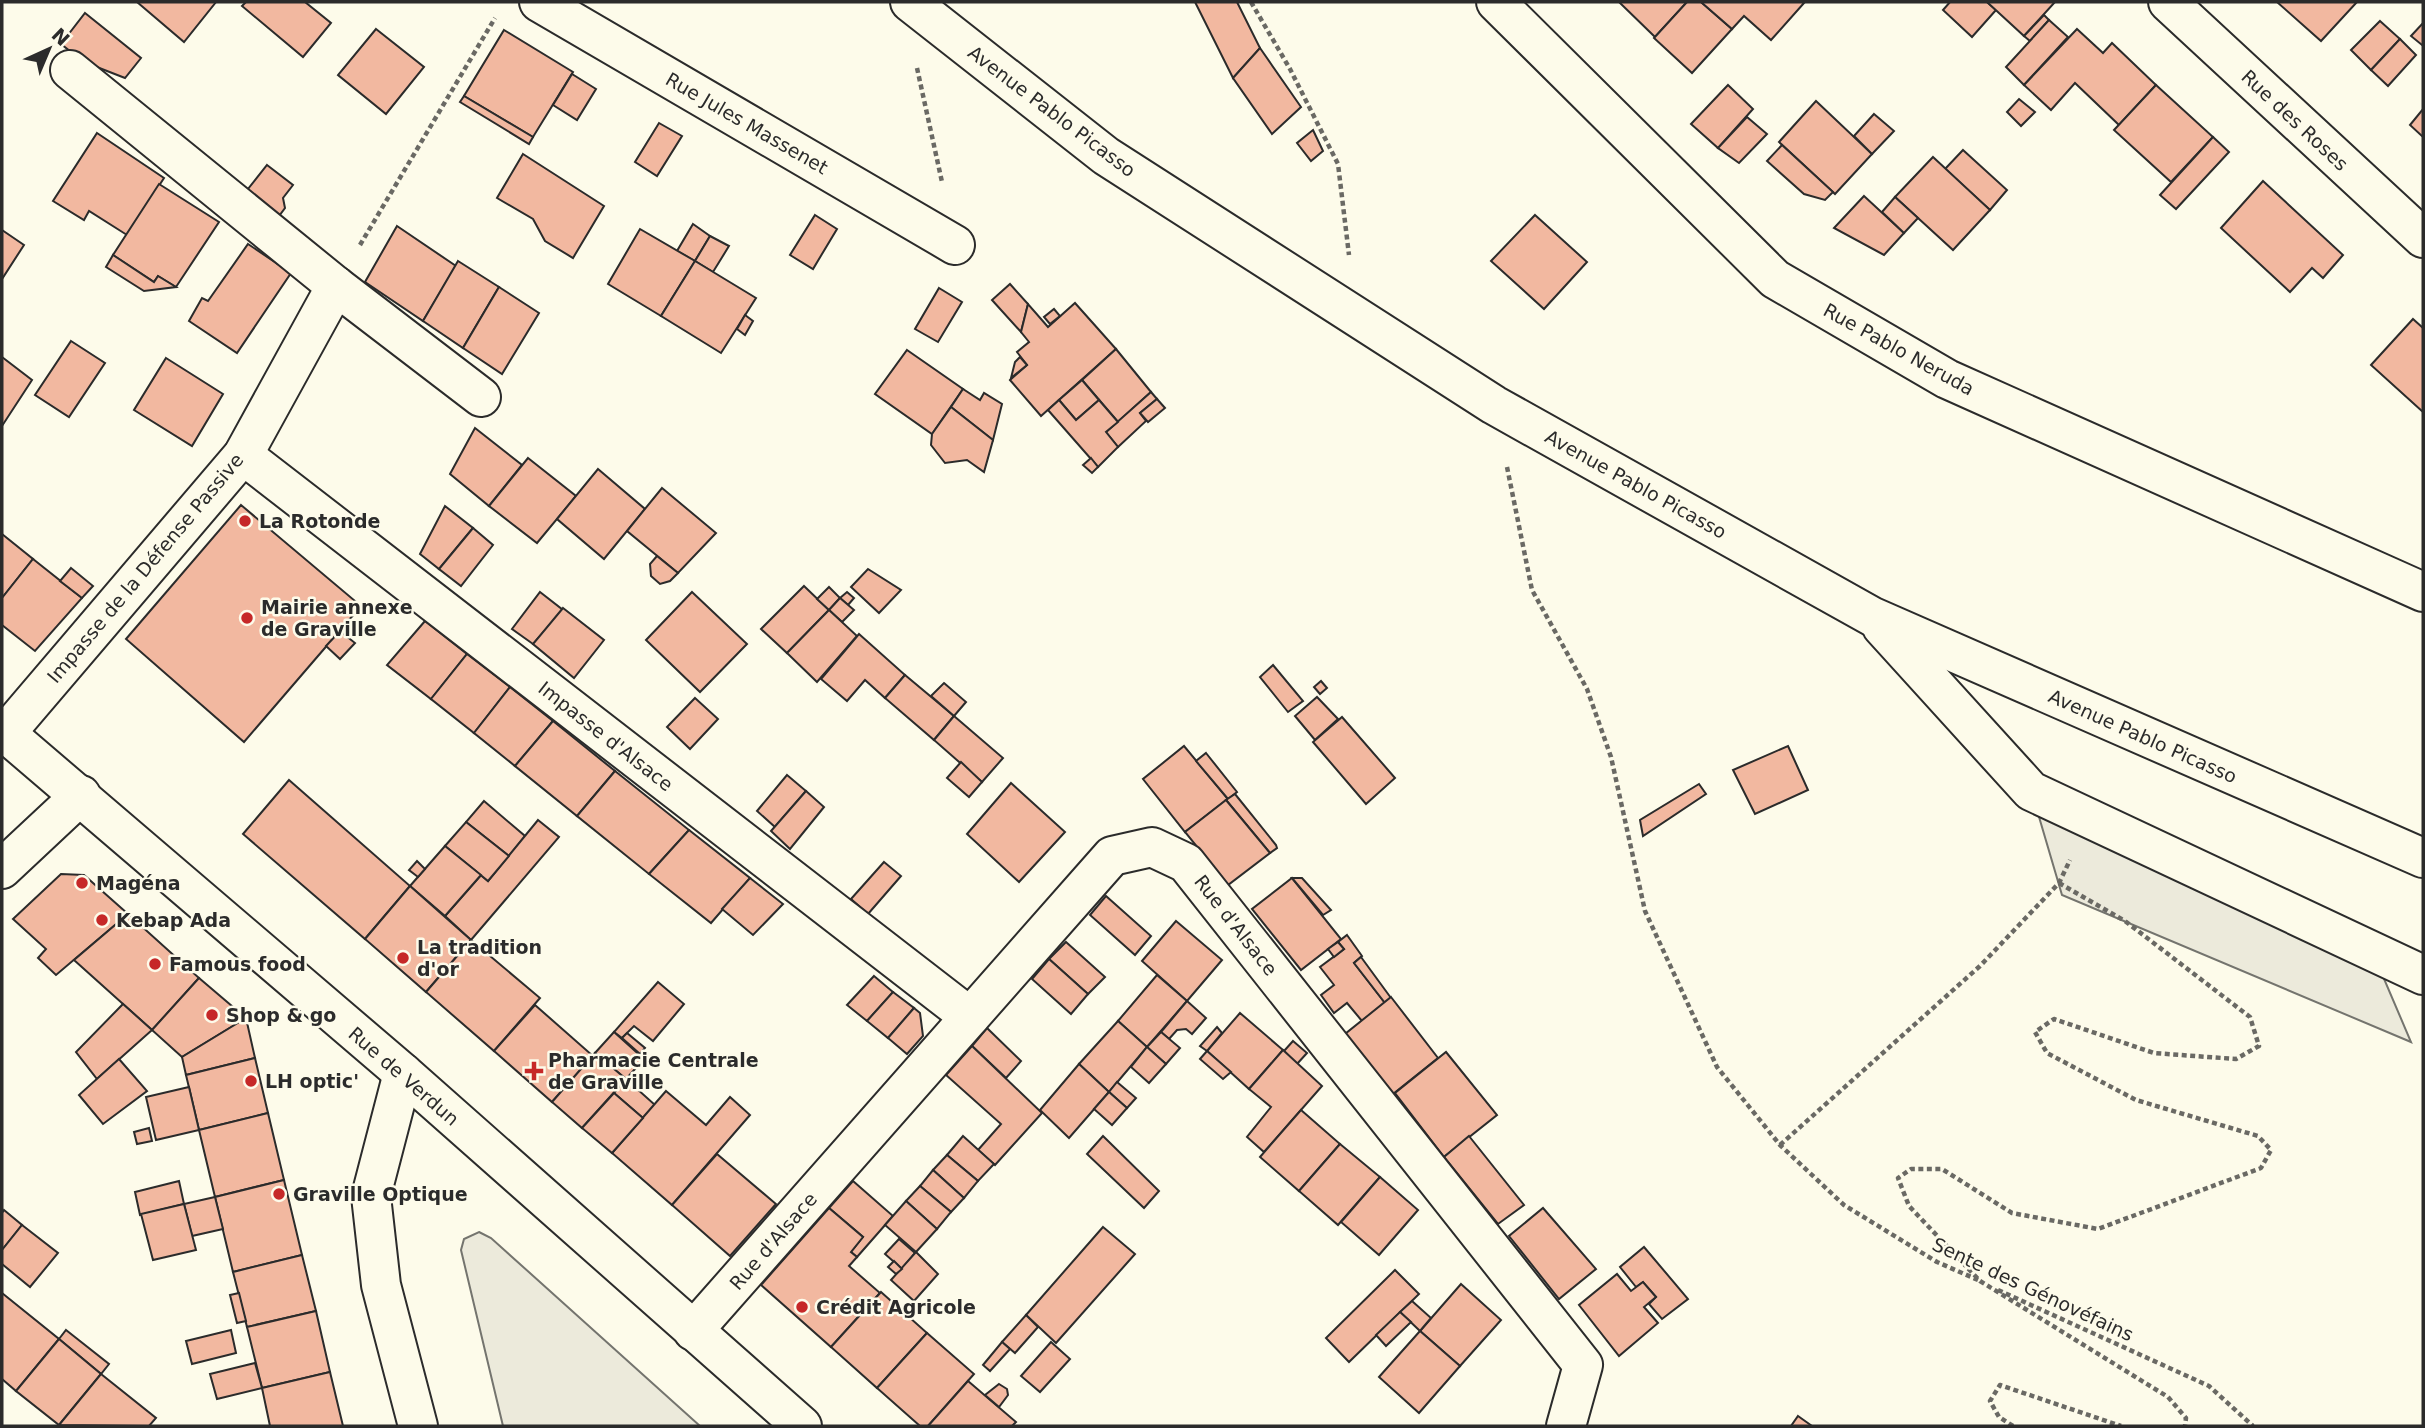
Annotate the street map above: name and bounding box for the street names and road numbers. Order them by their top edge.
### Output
street label: Avenue Pablo Picasso [964,41,1140,181]
street label: Rue des Roses [2237,65,2353,175]
street label: Rue Jules Massenet [662,68,832,178]
street label: Rue Pablo Neruda [1820,298,1978,400]
street label: Avenue Pablo Picasso [1542,425,1730,543]
street label: Impasse de la Défense Passive [42,449,248,687]
street label: Impasse d'Alsace [534,677,678,795]
street label: Avenue Pablo Picasso [2045,685,2241,787]
street label: Rue d'Alsace [1190,870,1282,980]
street label: Rue de Verdun [344,1022,464,1130]
street label: Rue d'Alsace [725,1188,821,1294]
street label: Sente des Génovéfains [1929,1233,2137,1345]

